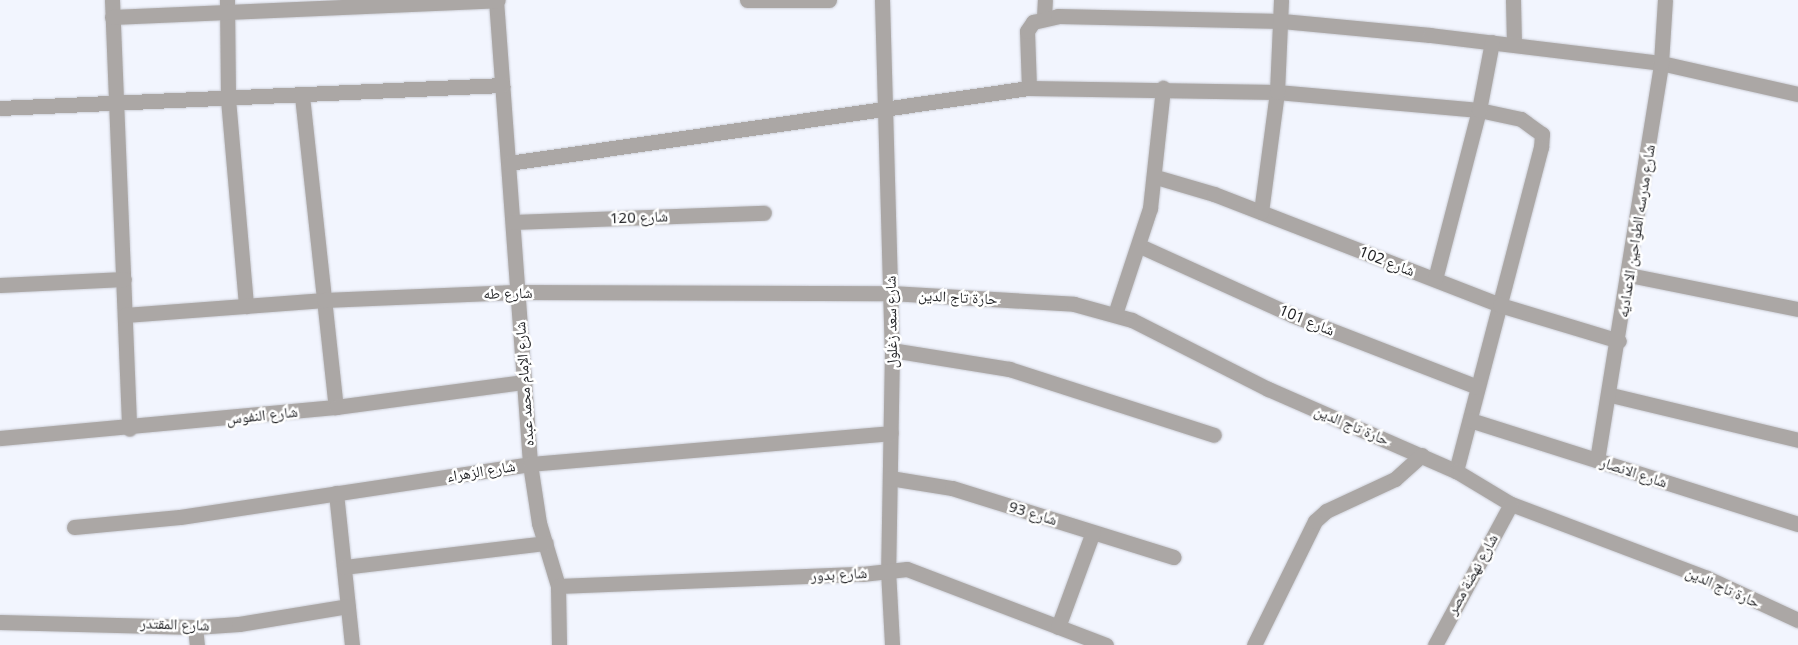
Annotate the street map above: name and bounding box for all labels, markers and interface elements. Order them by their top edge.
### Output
street label: شارع مدرسه الطواحين الاعداديه [1613,143,1659,319]
street label: شارع 120 [610,207,668,227]
street label: شارع 102 [1357,242,1417,280]
street label: شارع سعد زغلول [881,276,901,368]
street label: شارع طه [483,284,533,302]
street label: حارة تاج الدين [918,286,998,308]
street label: شارع 101 [1277,301,1337,339]
street label: شارع الإمام محمد عبده [511,321,537,447]
street label: حارة تاج الدين [1312,401,1392,449]
street label: شارع النفوس [225,402,299,428]
street label: شارع الانصار [1598,453,1670,491]
street label: شارع الزهراء [446,457,516,485]
street label: شارع 93 [1007,497,1059,529]
street label: شارع نهضة مصر [1443,531,1501,617]
street label: حارة تاج الدين [1683,563,1763,611]
street label: شارع بدور [810,564,868,584]
street label: شارع المقتدر [140,614,210,634]

